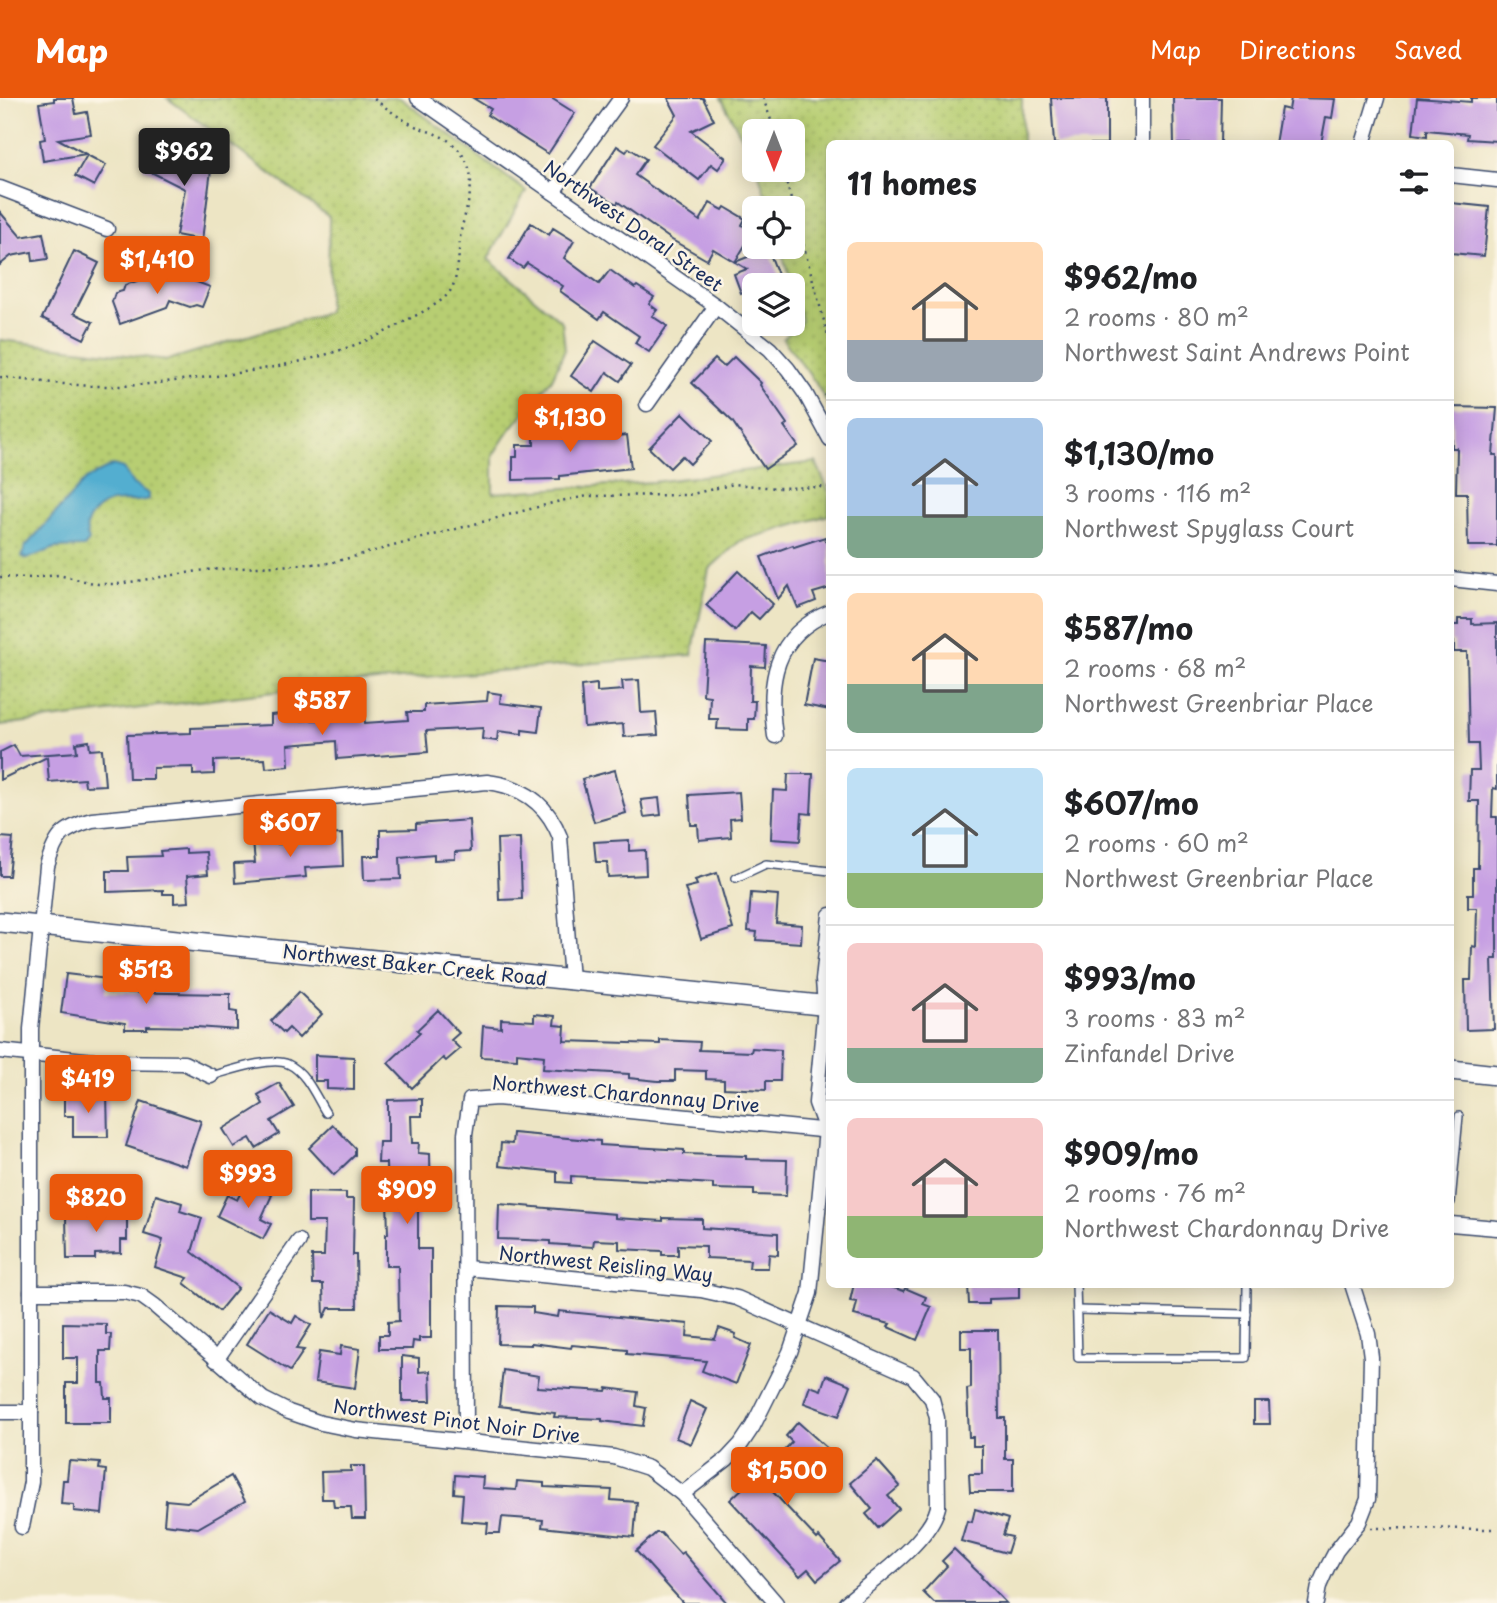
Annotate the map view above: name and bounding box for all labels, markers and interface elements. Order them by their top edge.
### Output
text: Map [35,24,108,74]
text: Map [1150,31,1201,67]
text: Directions [1239,31,1356,67]
text: Saved [1394,31,1462,67]
north arrow [742,119,805,182]
map controls [742,119,805,336]
pin: $962 [143,129,225,188]
text: $962 [155,133,213,168]
street label: Northwest Doral Street [539,152,730,298]
text: 11 homes [847,160,977,205]
icon: filters [1395,163,1433,201]
button: locate [742,196,805,259]
pin: $1,410 [100,236,214,296]
text: $1,410 [120,241,194,276]
text: $962/mo [1064,254,1197,299]
icon: home [903,270,987,354]
button: layers [742,273,805,336]
text: 2 rooms · 80 m² [1064,299,1249,334]
text: Northwest Saint Andrews Point [1064,334,1410,369]
pin: $1,130 [513,394,627,454]
text: $1,130 [534,399,606,434]
text: $1,130/mo [1064,430,1214,475]
icon: home [903,446,987,530]
text: 3 rooms · 116 m² [1064,475,1251,510]
text: Northwest Spyglass Court [1064,510,1354,545]
text: $587/mo [1064,605,1193,650]
icon: home [903,621,987,705]
text: 2 rooms · 68 m² [1064,650,1246,685]
pin: $587 [281,678,363,737]
text: $587 [294,682,350,717]
text: Northwest Greenbriar Place [1064,685,1373,720]
text: $607/mo [1064,780,1199,825]
icon: home [903,796,987,880]
pin: $607 [249,800,331,859]
text: $607 [259,804,321,839]
text: 2 rooms · 60 m² [1064,825,1249,860]
text: Northwest Greenbriar Place [1064,860,1373,895]
street label: Northwest Baker Creek Road [281,936,549,992]
pin: $513 [105,946,187,1006]
text: $513 [119,951,173,986]
text: $993/mo [1064,955,1196,1000]
icon: home [903,971,987,1055]
text: 3 rooms · 83 m² [1064,1000,1246,1035]
text: Zinfandel Drive [1064,1035,1235,1070]
pin: $419 [47,1056,129,1115]
text: $419 [61,1060,115,1095]
street label: Northwest Chardonnay Drive [491,1067,761,1119]
text: $909/mo [1064,1130,1198,1175]
icon: home [903,1146,987,1230]
pin: $993 [207,1150,289,1210]
text: $993 [219,1155,277,1190]
pin: $909 [366,1166,448,1226]
text: $909 [377,1171,437,1206]
pin: $820 [55,1174,137,1234]
text: 2 rooms · 76 m² [1064,1175,1246,1210]
text: $820 [66,1179,126,1214]
text: Northwest Chardonnay Drive [1064,1210,1389,1245]
street label: Northwest Reisling Way [498,1238,714,1288]
street label: Northwest Pinot Noir Drive [332,1391,582,1449]
pin: $1,500 [730,1448,844,1507]
text: $1,500 [747,1452,827,1487]

